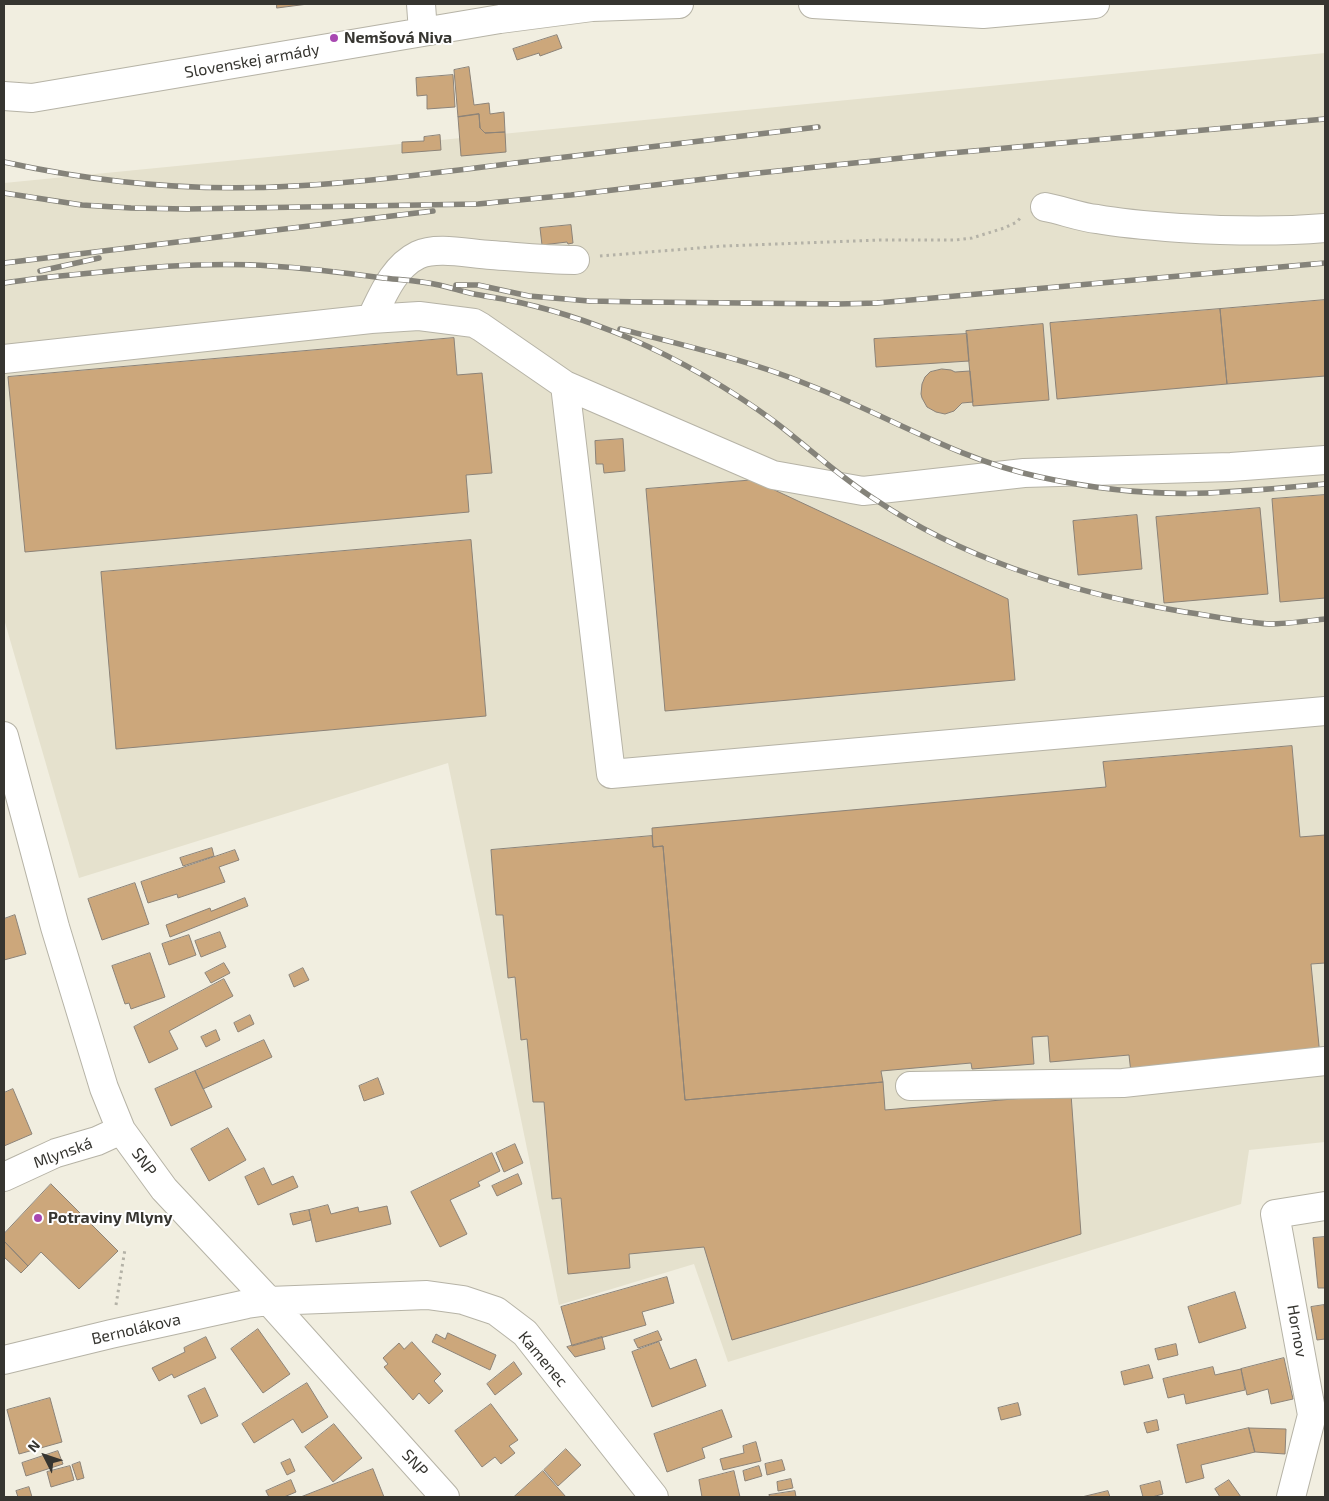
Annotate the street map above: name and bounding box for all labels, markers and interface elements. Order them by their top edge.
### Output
place label: Nemšová Niva [344,28,452,48]
marker: Nemšová Niva [328,32,340,44]
street label: Slovenskej armády [183,40,321,82]
street label: Mlynská [31,1134,95,1172]
street label: SNP [128,1144,160,1180]
place label: Potraviny Mlyny [48,1208,172,1228]
marker: Potraviny Mlyny [32,1212,44,1224]
street label: Hornov [1283,1303,1311,1359]
street label: Bernolákova [90,1309,182,1349]
street label: Kamenec [514,1327,572,1391]
north arrow [20,1431,70,1481]
text: N [24,1436,43,1455]
street label: SNP [398,1446,432,1480]

